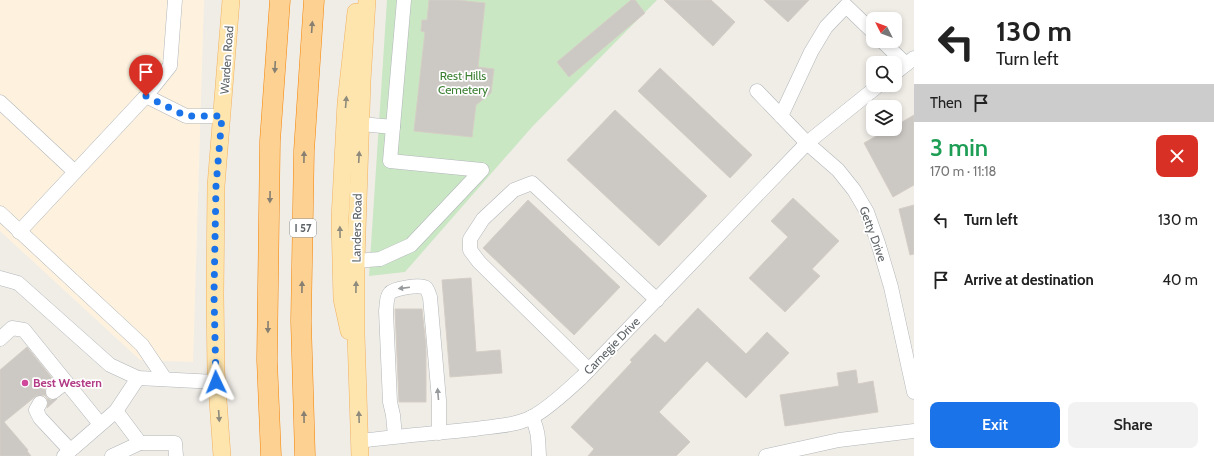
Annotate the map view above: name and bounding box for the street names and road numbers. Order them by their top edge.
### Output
street label: Warden Road [217,25,236,95]
street label: Landers Road [348,193,365,263]
street label: Getty Drive [857,204,890,264]
road number: I 57 [290,219,316,237]
street label: Carnegie Drive [580,314,643,378]

